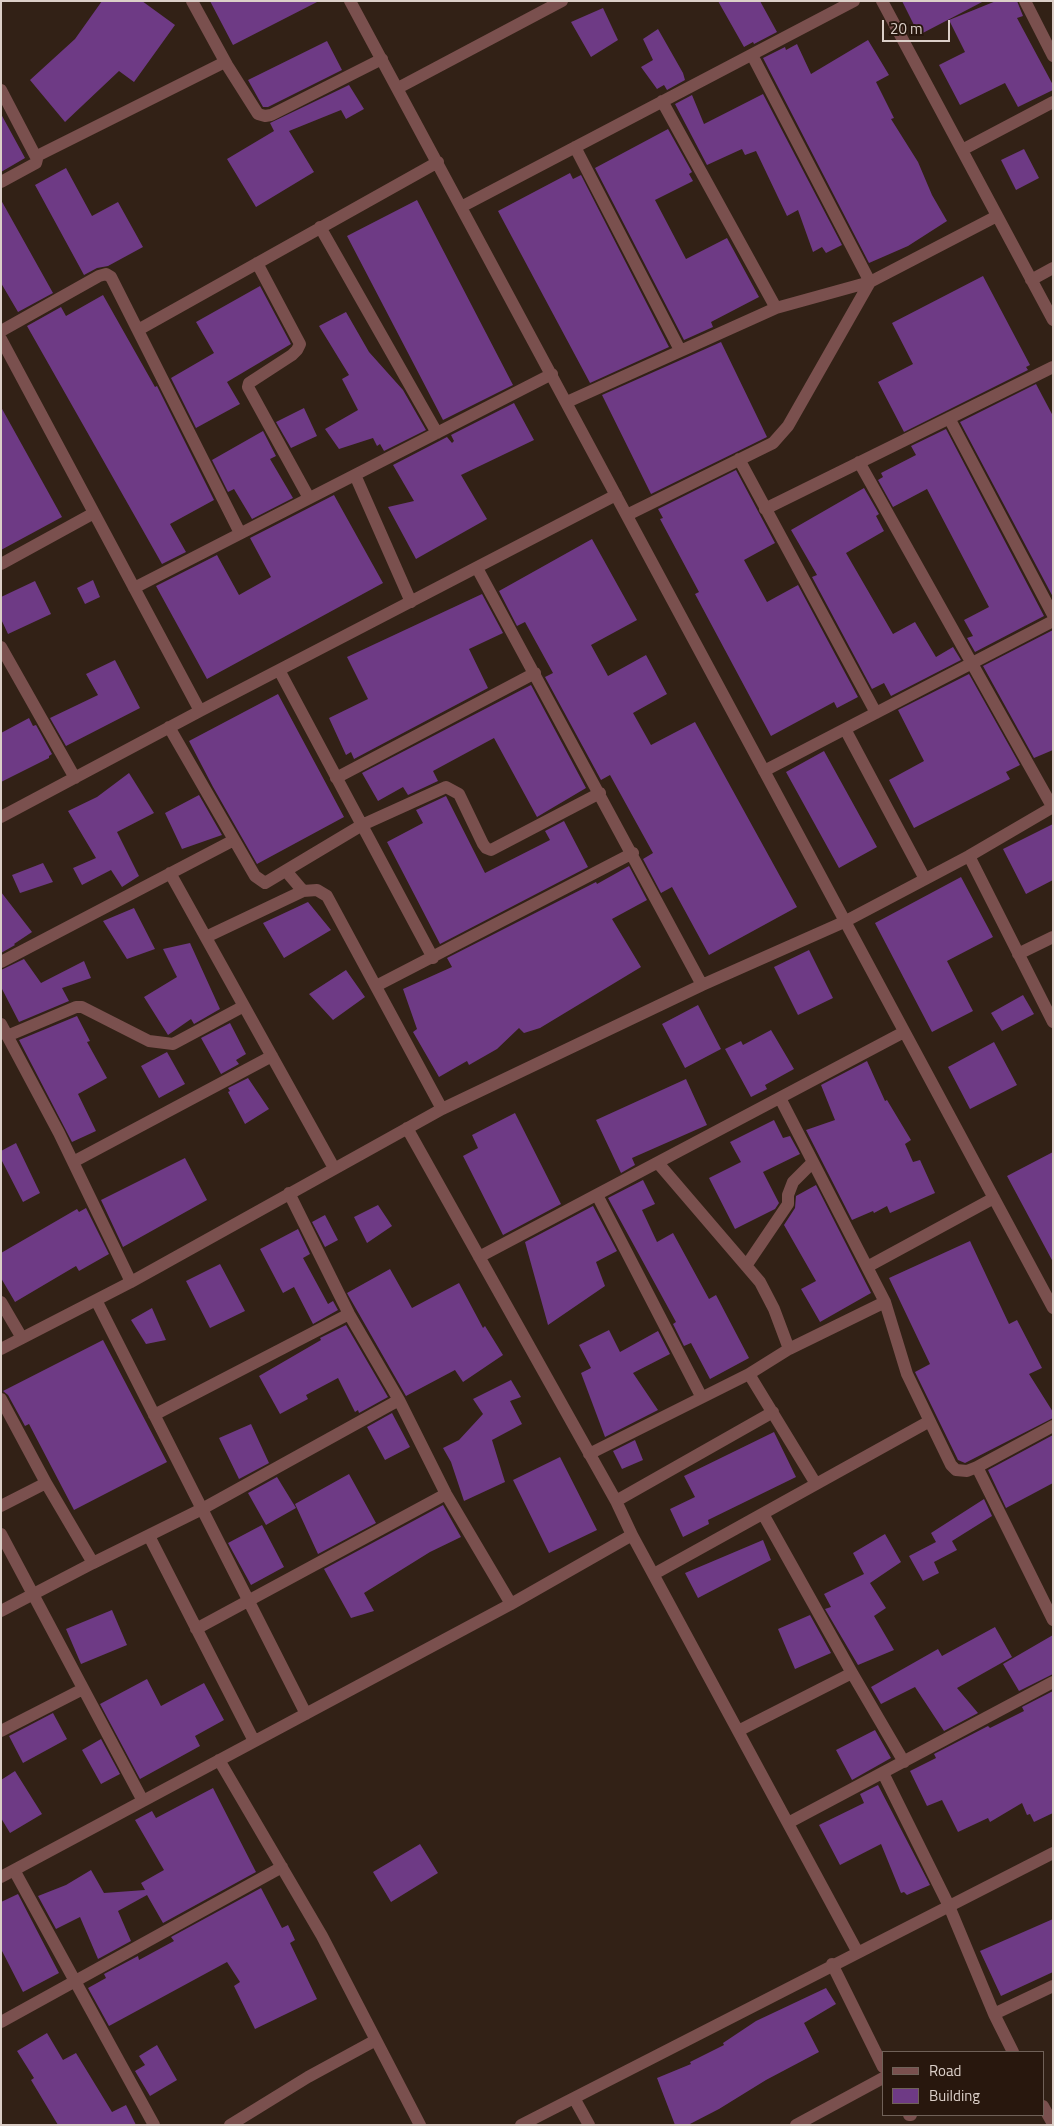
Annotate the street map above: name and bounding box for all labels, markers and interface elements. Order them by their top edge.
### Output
scale bar [884,10,952,42]
text: 20 m [890,17,923,40]
legend [882,2051,1044,2116]
text: Road [929,2059,961,2082]
text: Building [929,2084,980,2107]

